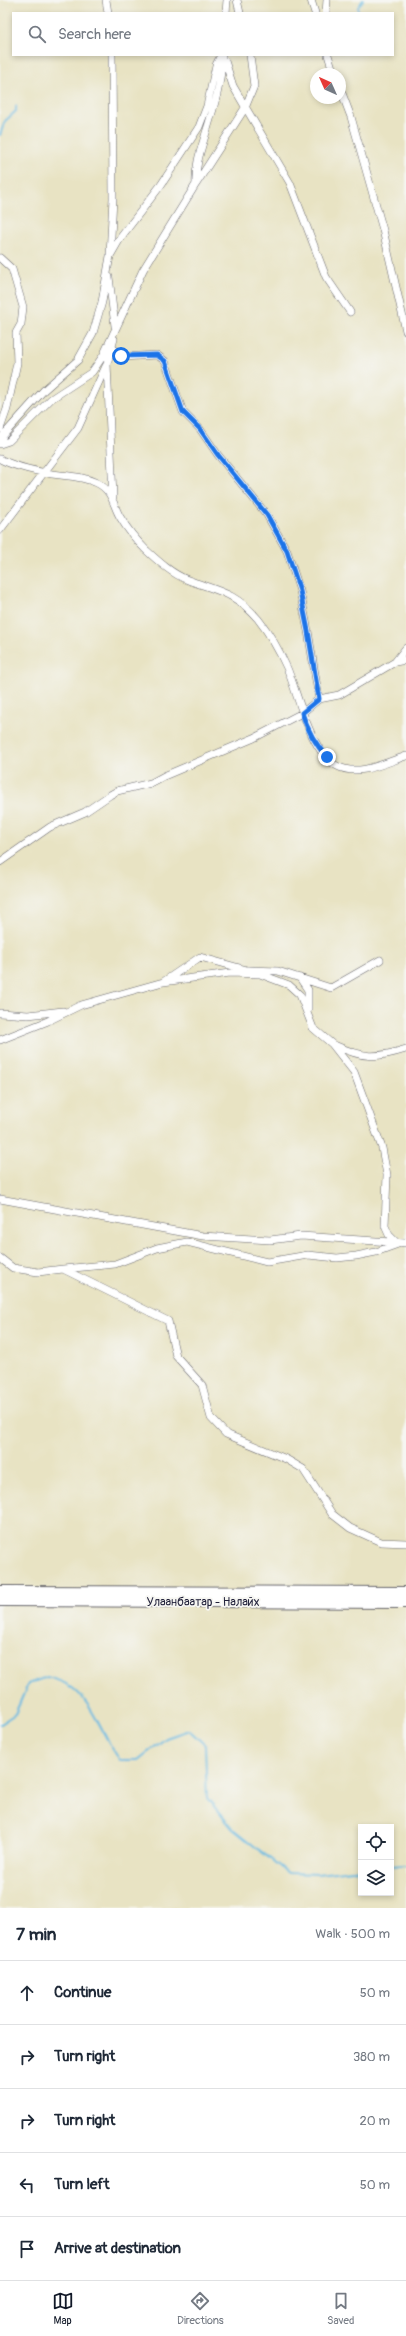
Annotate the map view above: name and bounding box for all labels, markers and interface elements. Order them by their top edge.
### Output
search box [12,12,394,56]
icon: search [26,23,48,45]
text: Search here [58,25,131,44]
north arrow [310,68,346,104]
route start [112,347,130,365]
route end [318,748,336,766]
street label: Улаанбаатар - Налайх [146,1595,260,1610]
map controls [358,1824,394,1896]
button: locate [358,1824,394,1860]
button: layers [358,1860,394,1896]
text: 7 min [16,1924,56,1945]
text: Walk · 500 m [315,1926,390,1942]
icon: ahead [16,1982,38,2004]
text: Continue [54,1983,112,2002]
text: 50 m [360,1985,390,2001]
icon: right [16,2046,38,2068]
text: Turn right [54,2047,115,2066]
text: 380 m [353,2049,390,2065]
icon: right [16,2110,38,2132]
text: Turn right [54,2111,115,2130]
text: 20 m [359,2113,390,2129]
icon: left [16,2174,38,2196]
text: Turn left [54,2175,110,2194]
text: 50 m [360,2177,390,2193]
icon: arrive [16,2238,38,2260]
text: Arrive at destination [54,2239,181,2258]
tab: Map [52,2290,74,2327]
tab: Directions [177,2290,224,2327]
tab: Saved [327,2290,354,2327]

